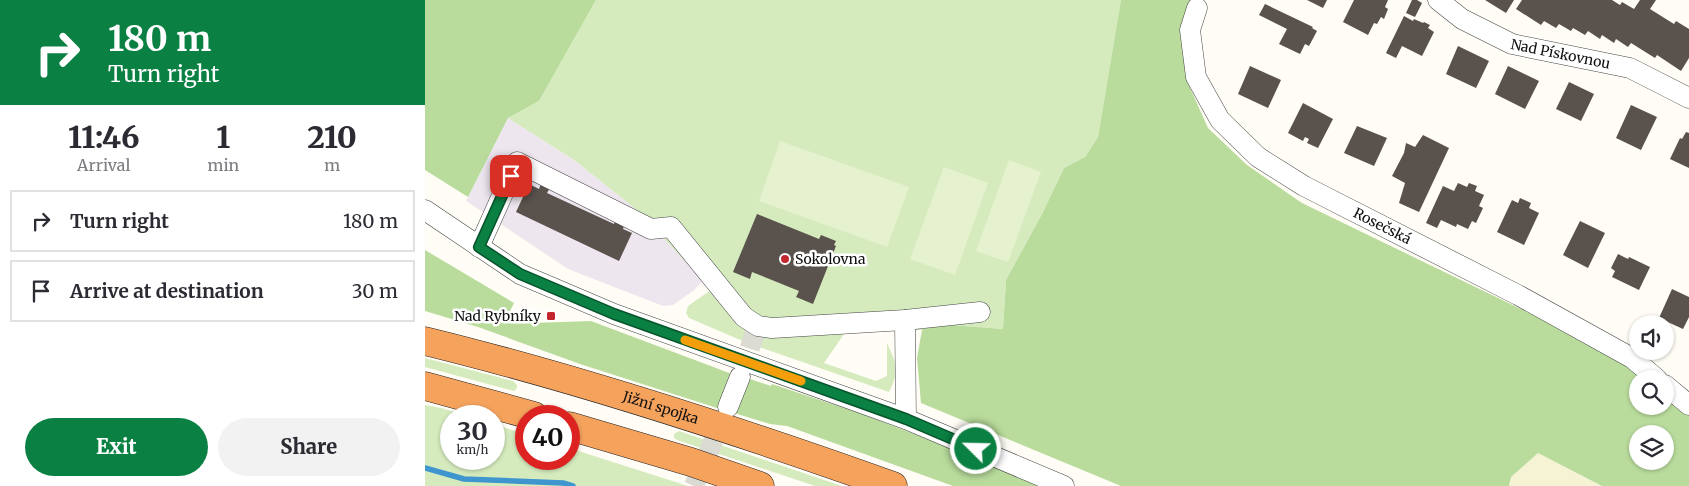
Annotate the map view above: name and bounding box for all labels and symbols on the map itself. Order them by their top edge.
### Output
street label: Nad Pískovnou [1509,35,1612,73]
pin [490,155,532,197]
street label: Rosečská [1350,204,1415,248]
place label: Sokolovna [795,250,866,268]
marker: Sokolovna [779,253,791,265]
place label: Nad Rybníky [454,307,542,325]
marker: Nad Rybníky [545,310,557,322]
street label: Jižní spojka [620,387,701,428]
speed limit sign: 40 [515,405,580,470]
position arrow [949,422,1001,474]

